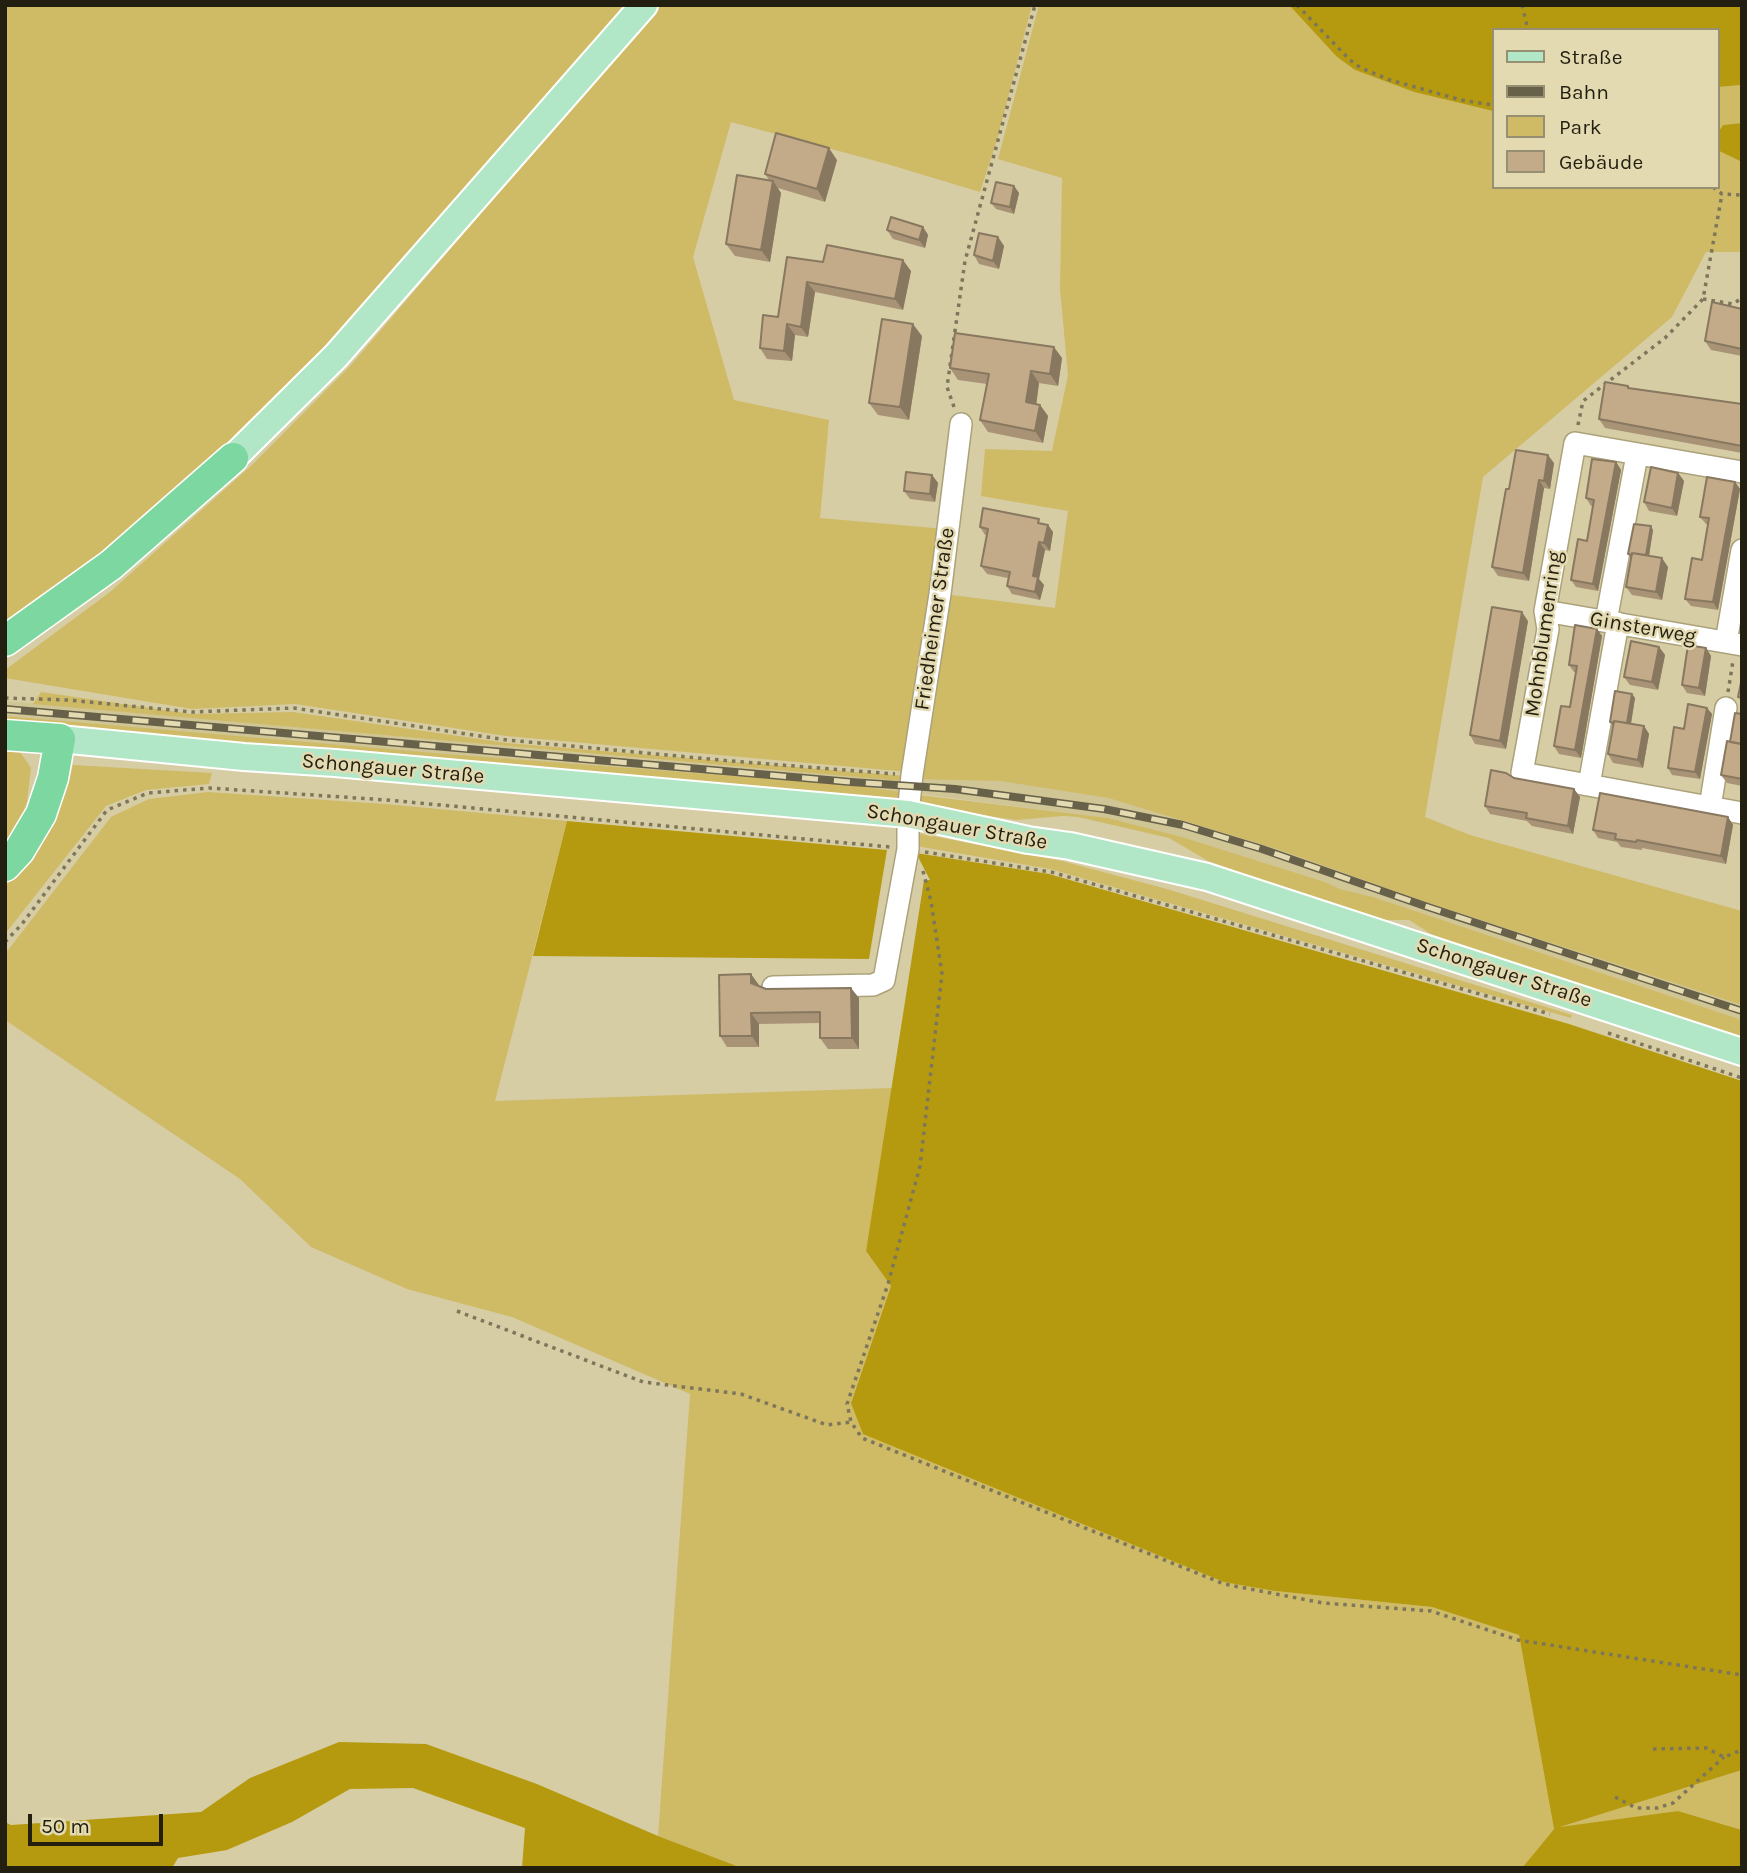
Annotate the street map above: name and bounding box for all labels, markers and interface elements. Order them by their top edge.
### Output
legend [1492,28,1719,189]
text: Straße [1559,45,1622,69]
text: Bahn [1559,80,1609,104]
text: Park [1559,115,1602,139]
text: Gebäude [1559,150,1643,174]
street label: Friedheimer Straße [910,526,960,712]
street label: Mohnblumenring [1520,549,1568,719]
street label: Ginsterweg [1588,606,1698,650]
street label: Schongauer Straße [301,748,485,790]
street label: Schongauer Straße [865,799,1049,855]
street label: Schongauer Straße [1413,933,1595,1013]
scale bar [32,1800,166,1844]
text: 50 m [41,1814,90,1838]

